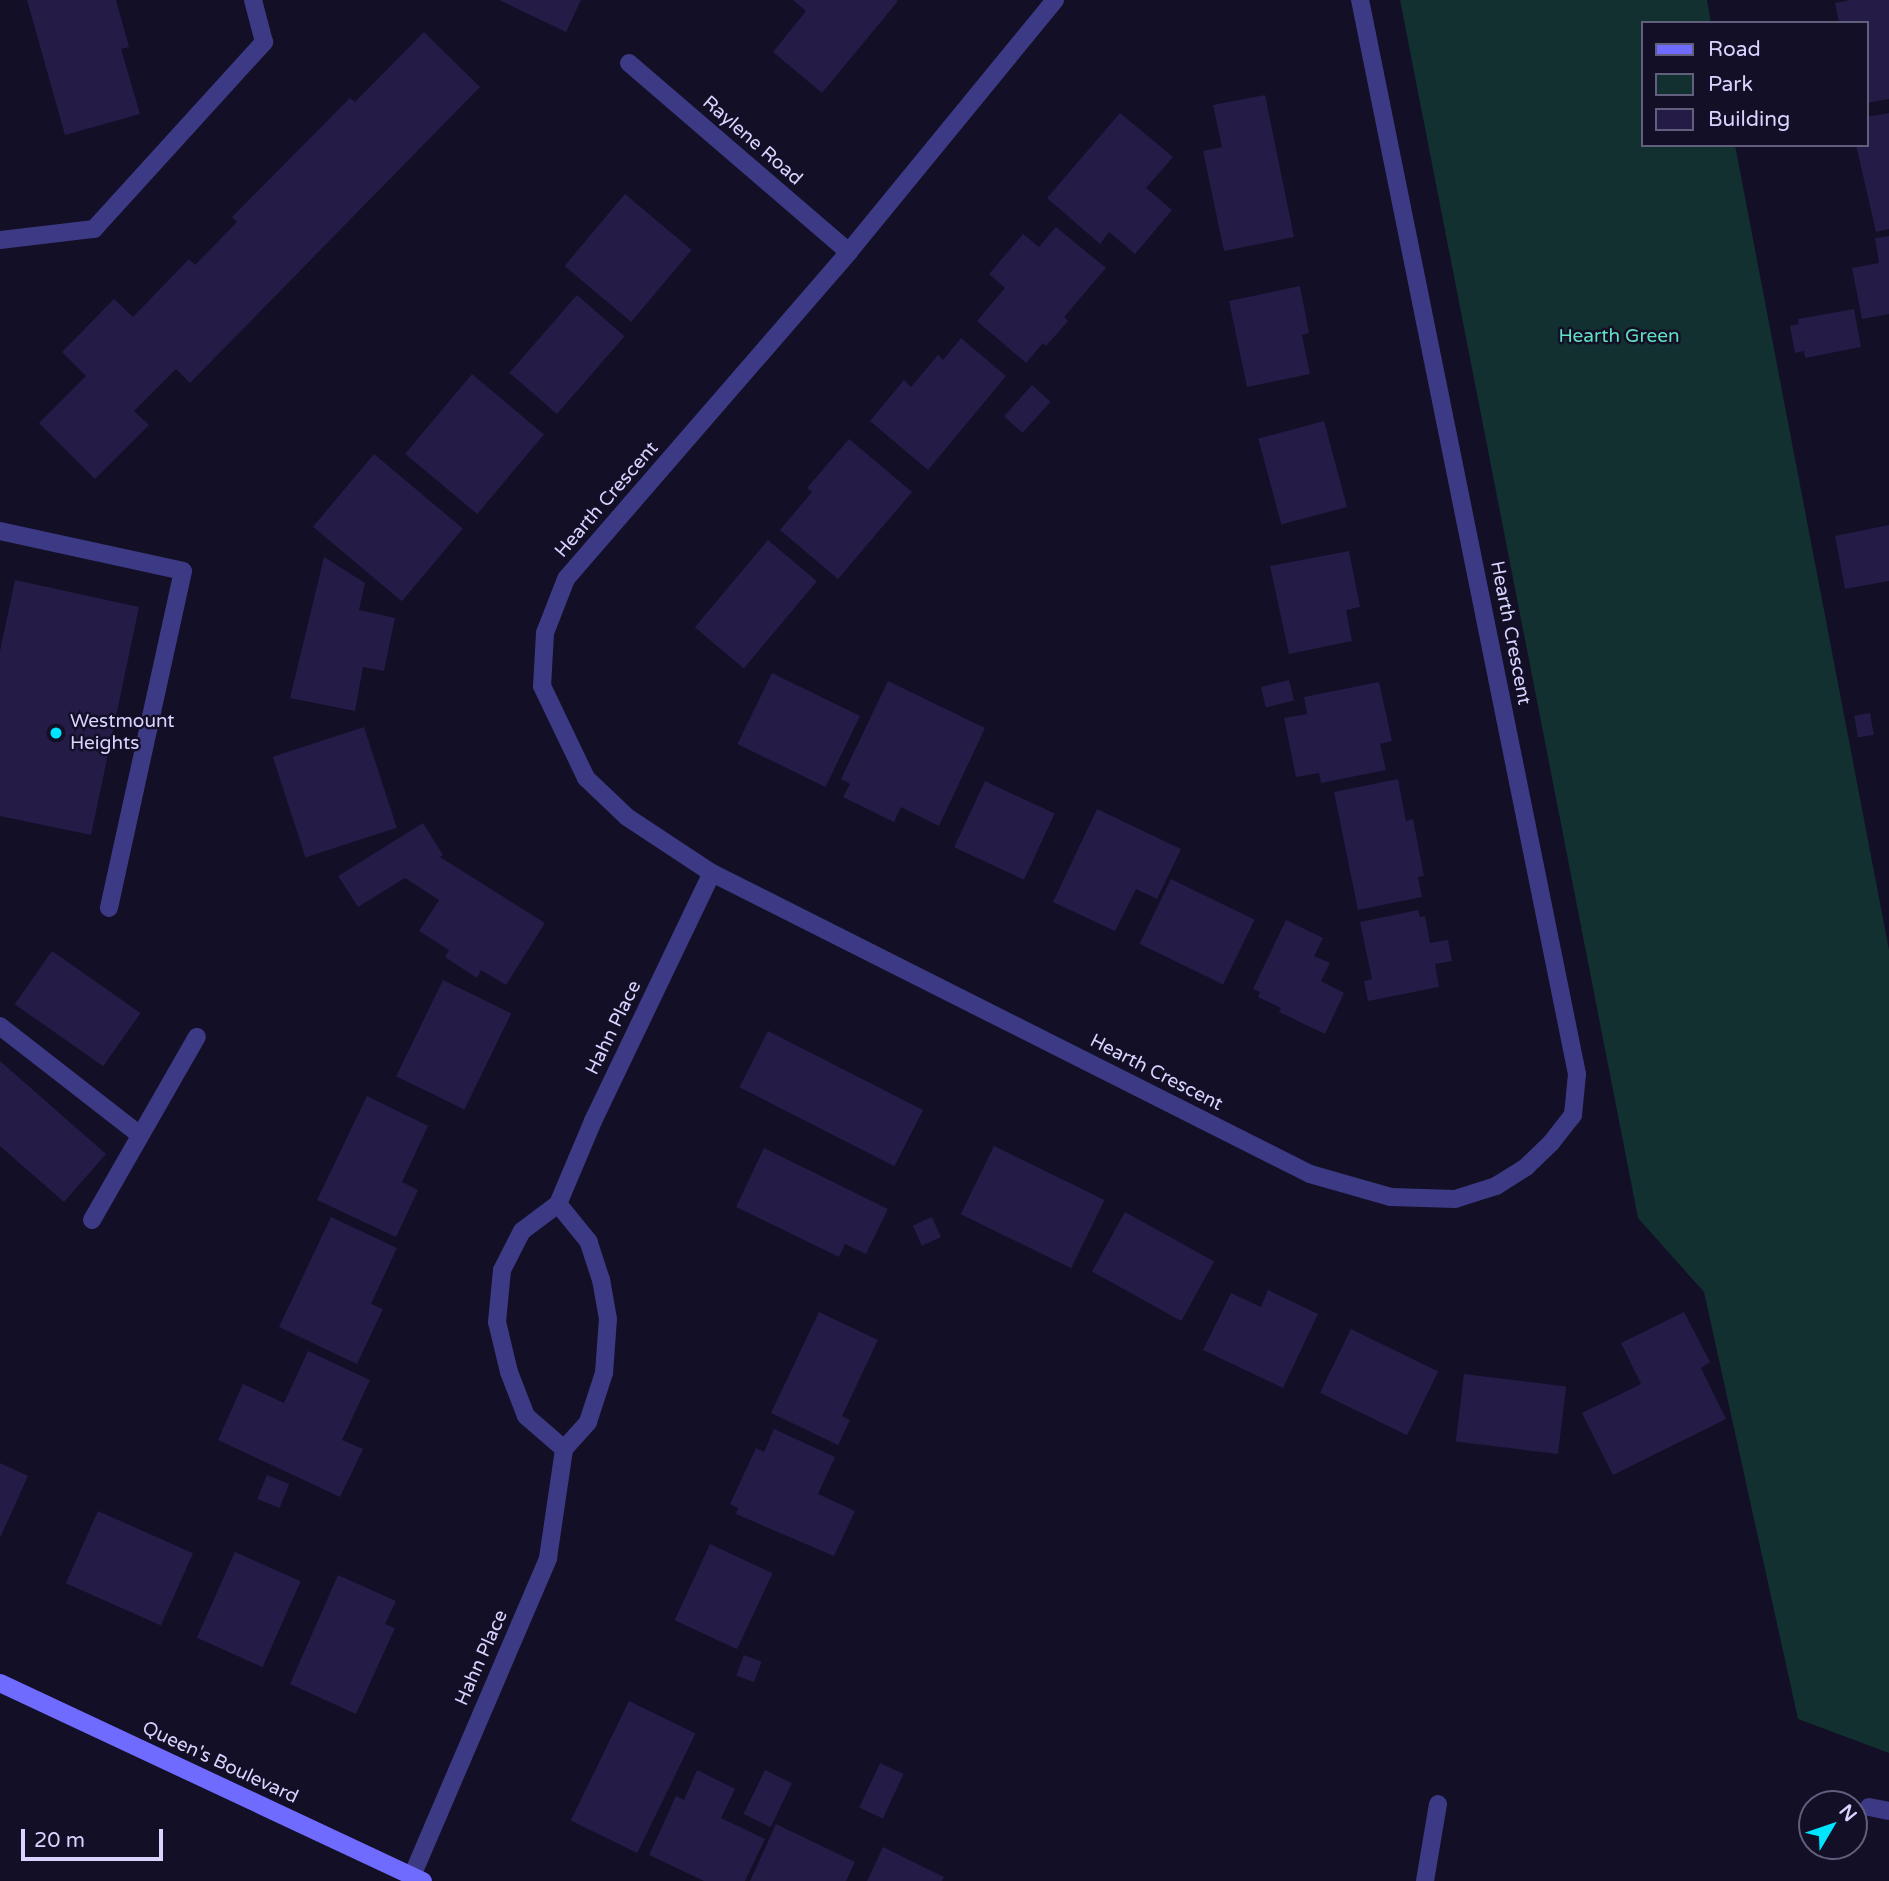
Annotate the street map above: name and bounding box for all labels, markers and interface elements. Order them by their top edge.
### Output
legend [1640,21,1868,147]
text: Road [1708,37,1761,62]
text: Park [1708,72,1753,97]
street label: Raylene Road [697,91,807,191]
text: Building [1708,107,1790,132]
park label: Hearth Green [1558,326,1680,348]
street label: Hearth Crescent [551,437,663,563]
street label: Hearth Crescent [1485,559,1535,707]
place label: Westmount Heights [70,711,175,755]
marker: Westmount Heights [48,725,64,741]
street label: Hahn Place [581,977,647,1079]
street label: Hearth Crescent [1086,1030,1226,1116]
street label: Hahn Place [451,1607,513,1709]
street label: Queen's Boulevard [138,1717,302,1809]
north arrow [1798,1790,1868,1860]
text: N [1834,1800,1861,1826]
scale bar [24,1814,166,1858]
text: 20 m [34,1828,85,1853]

